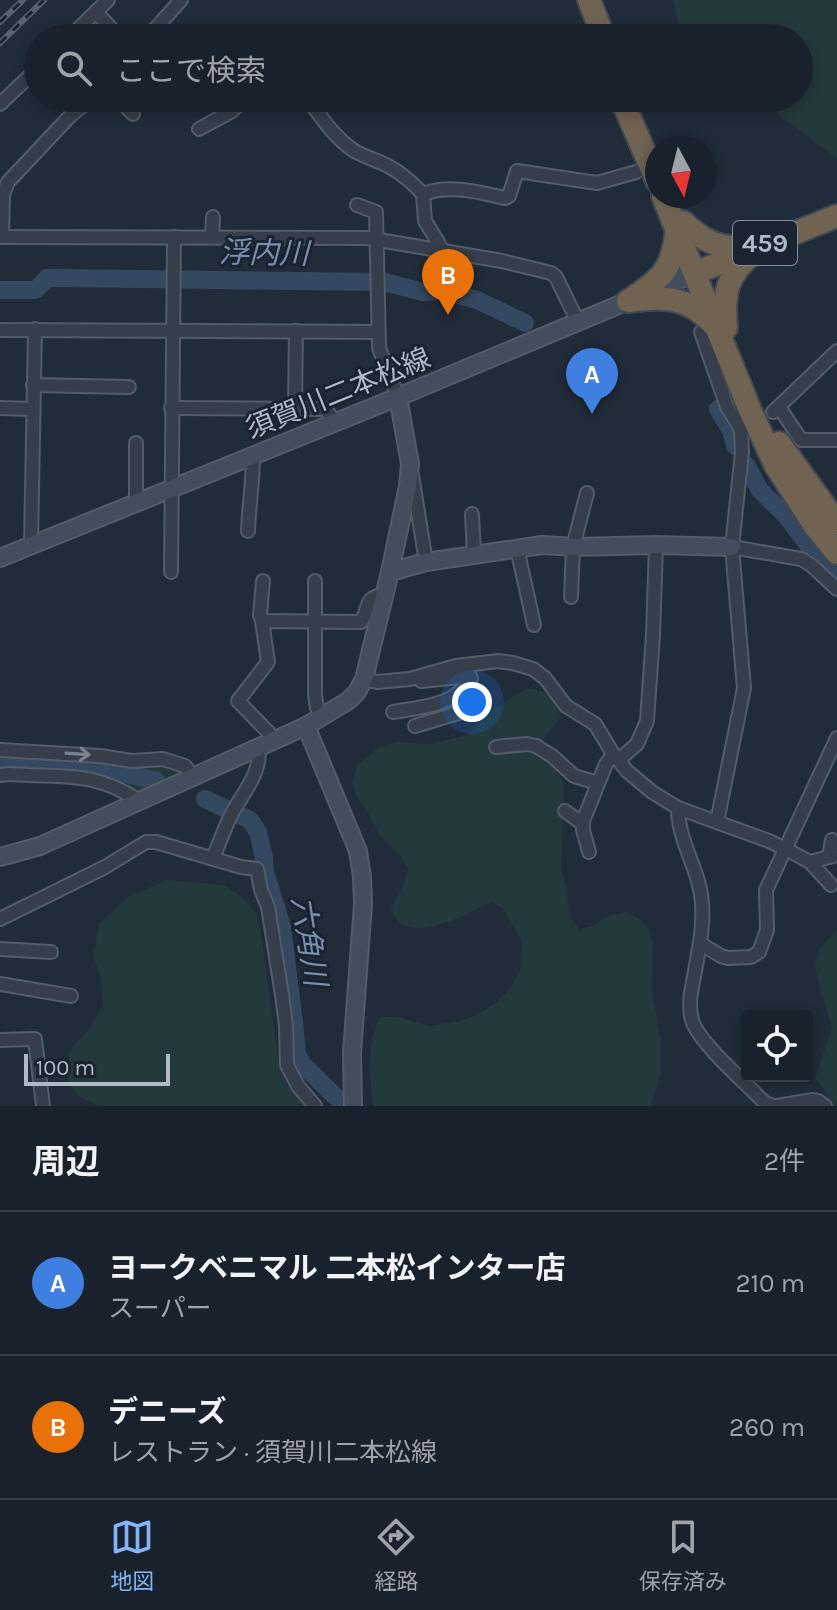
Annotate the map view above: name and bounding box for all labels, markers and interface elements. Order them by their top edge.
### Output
search box [24,24,813,112]
icon: search [52,46,96,90]
text: ここで検索 [116,53,266,89]
north arrow [645,136,717,208]
road number: 459 [733,221,797,265]
water label: 浮内川 [219,234,312,272]
pin: B [422,249,474,315]
street label: 須賀川二本松線 [241,341,435,445]
pin: A [566,348,618,414]
your location [452,682,492,722]
one-way arrow [64,747,91,762]
water label: 六角川 [284,894,334,991]
map controls [741,1010,813,1082]
button: locate [741,1010,813,1082]
scale bar [24,1050,170,1086]
text: 100 m [36,1055,95,1081]
text: 周辺 [32,1142,100,1182]
text: 2件 [764,1146,805,1177]
text: ヨークベニマル 二本松インター店 [108,1250,566,1286]
text: A [50,1268,66,1299]
text: 210 m [735,1268,805,1299]
text: スーパー [108,1293,212,1324]
text: デニーズ [108,1394,227,1430]
text: B [50,1412,66,1443]
text: 260 m [729,1412,805,1443]
text: レストラン · 須賀川二本松線 [108,1437,437,1468]
tab: 地図 [110,1515,154,1595]
tab: 経路 [374,1515,419,1595]
tab: 保存済み [639,1515,727,1595]

